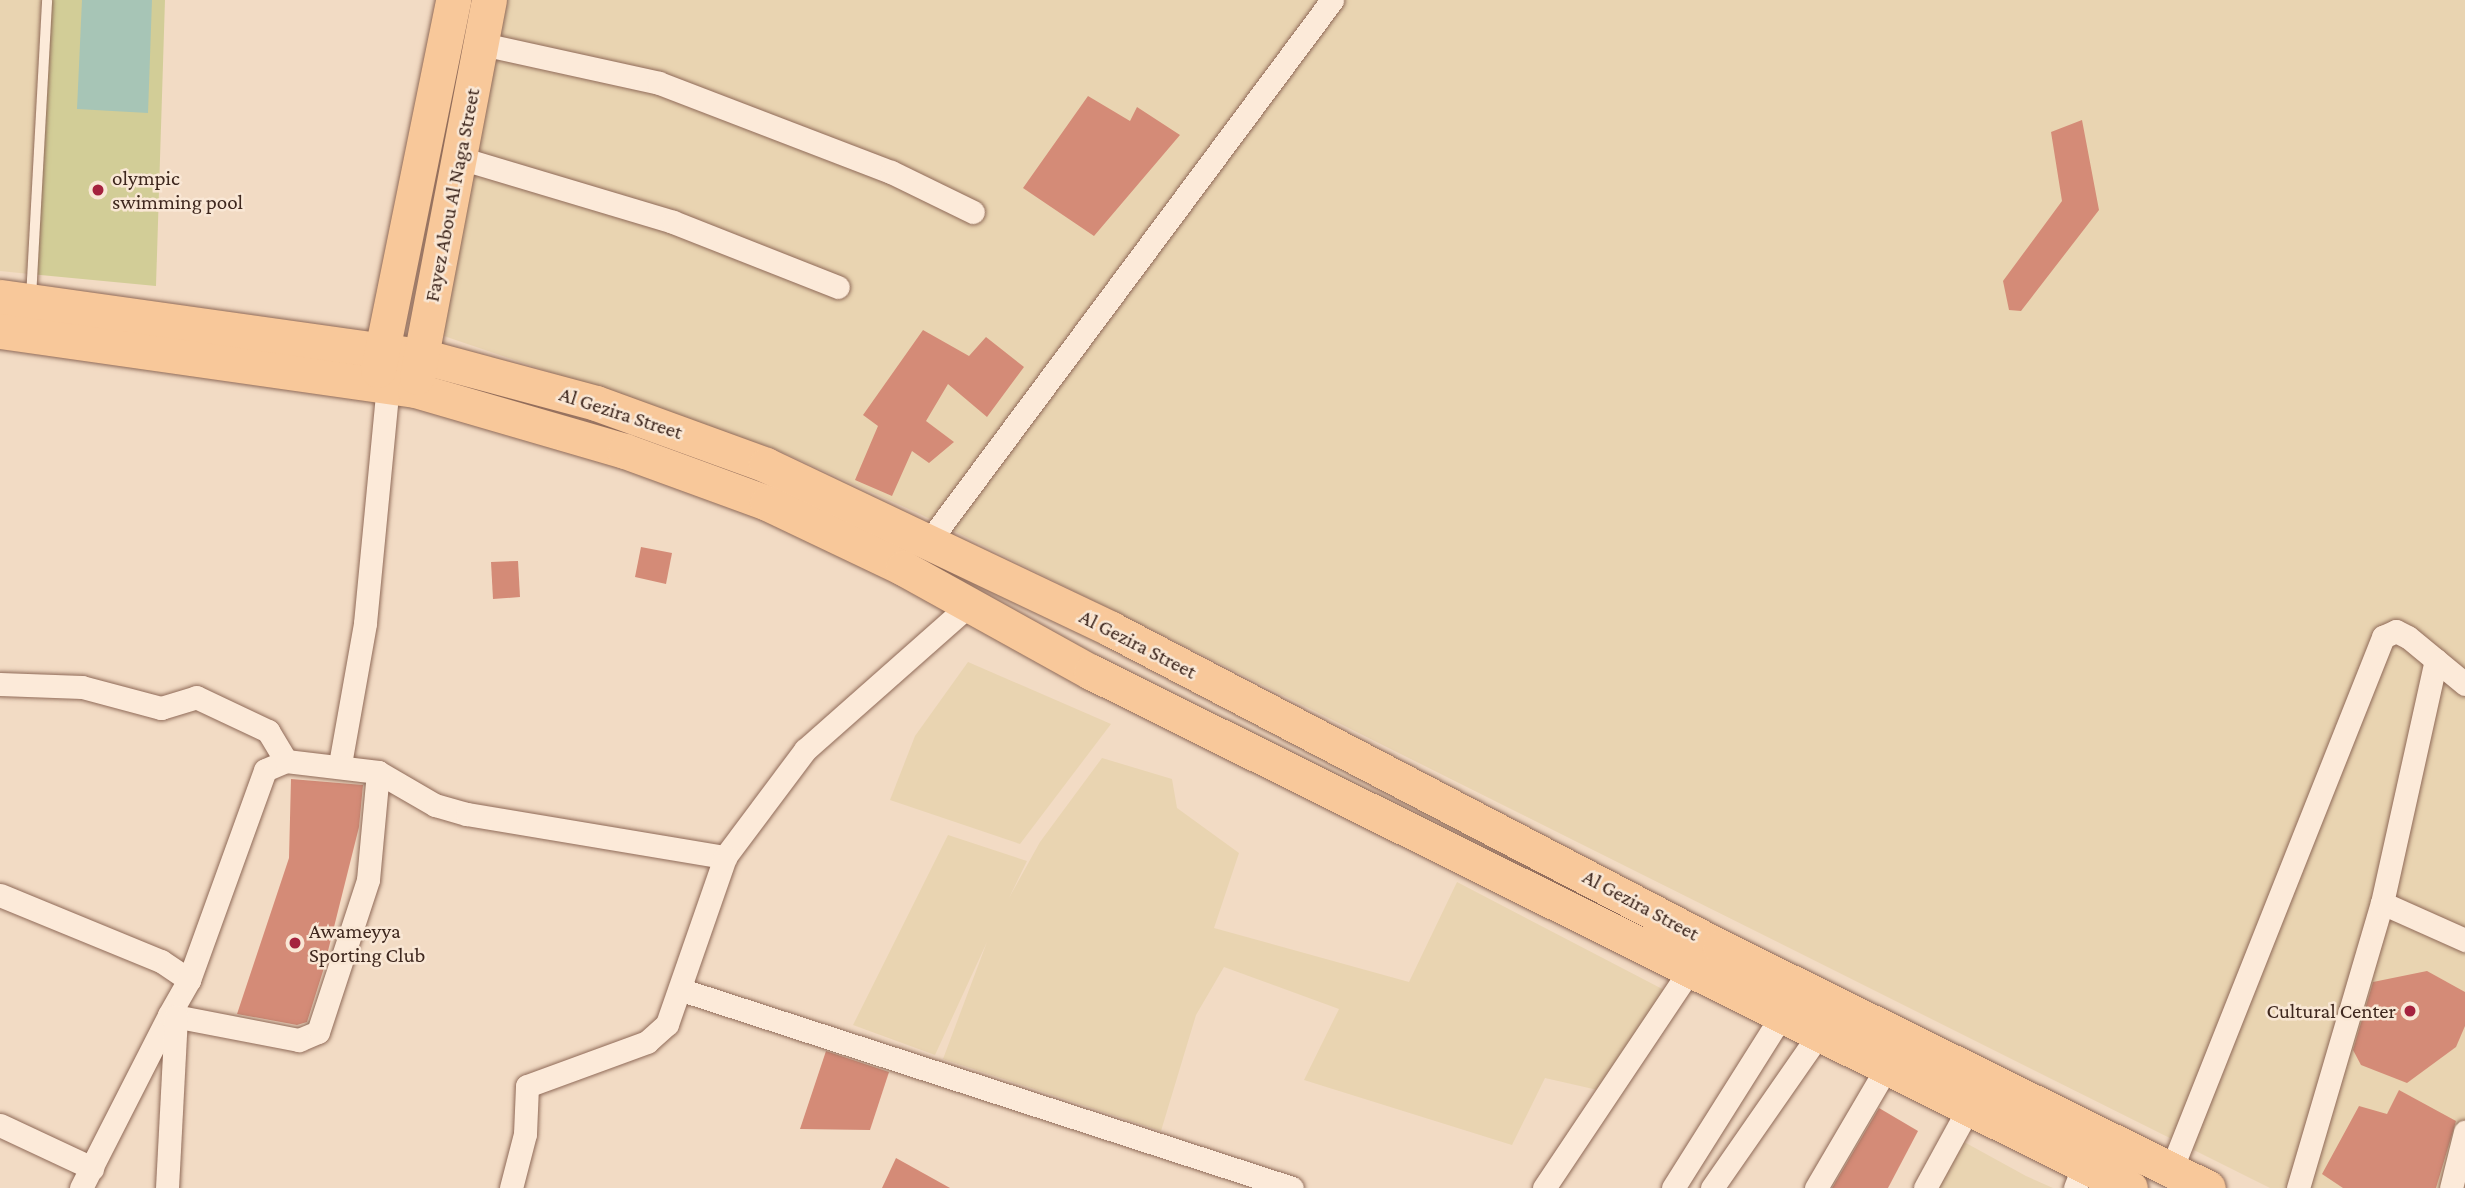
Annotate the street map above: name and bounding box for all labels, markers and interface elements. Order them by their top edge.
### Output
street label: Fayez Abou Al Naga Street [419,86,485,304]
place label: olympic swimming pool [112,165,243,215]
marker: olympic swimming pool [90,182,106,198]
street label: Al Gezira Street [556,381,686,445]
street label: Al Gezira Street [1075,604,1201,684]
street label: Al Gezira Street [1578,864,1704,946]
place label: Awameyya Sporting Club [309,918,425,968]
marker: Awameyya Sporting Club [287,935,303,951]
place label: Cultural Center [2266,998,2396,1024]
marker: Cultural Center [2402,1003,2418,1019]

